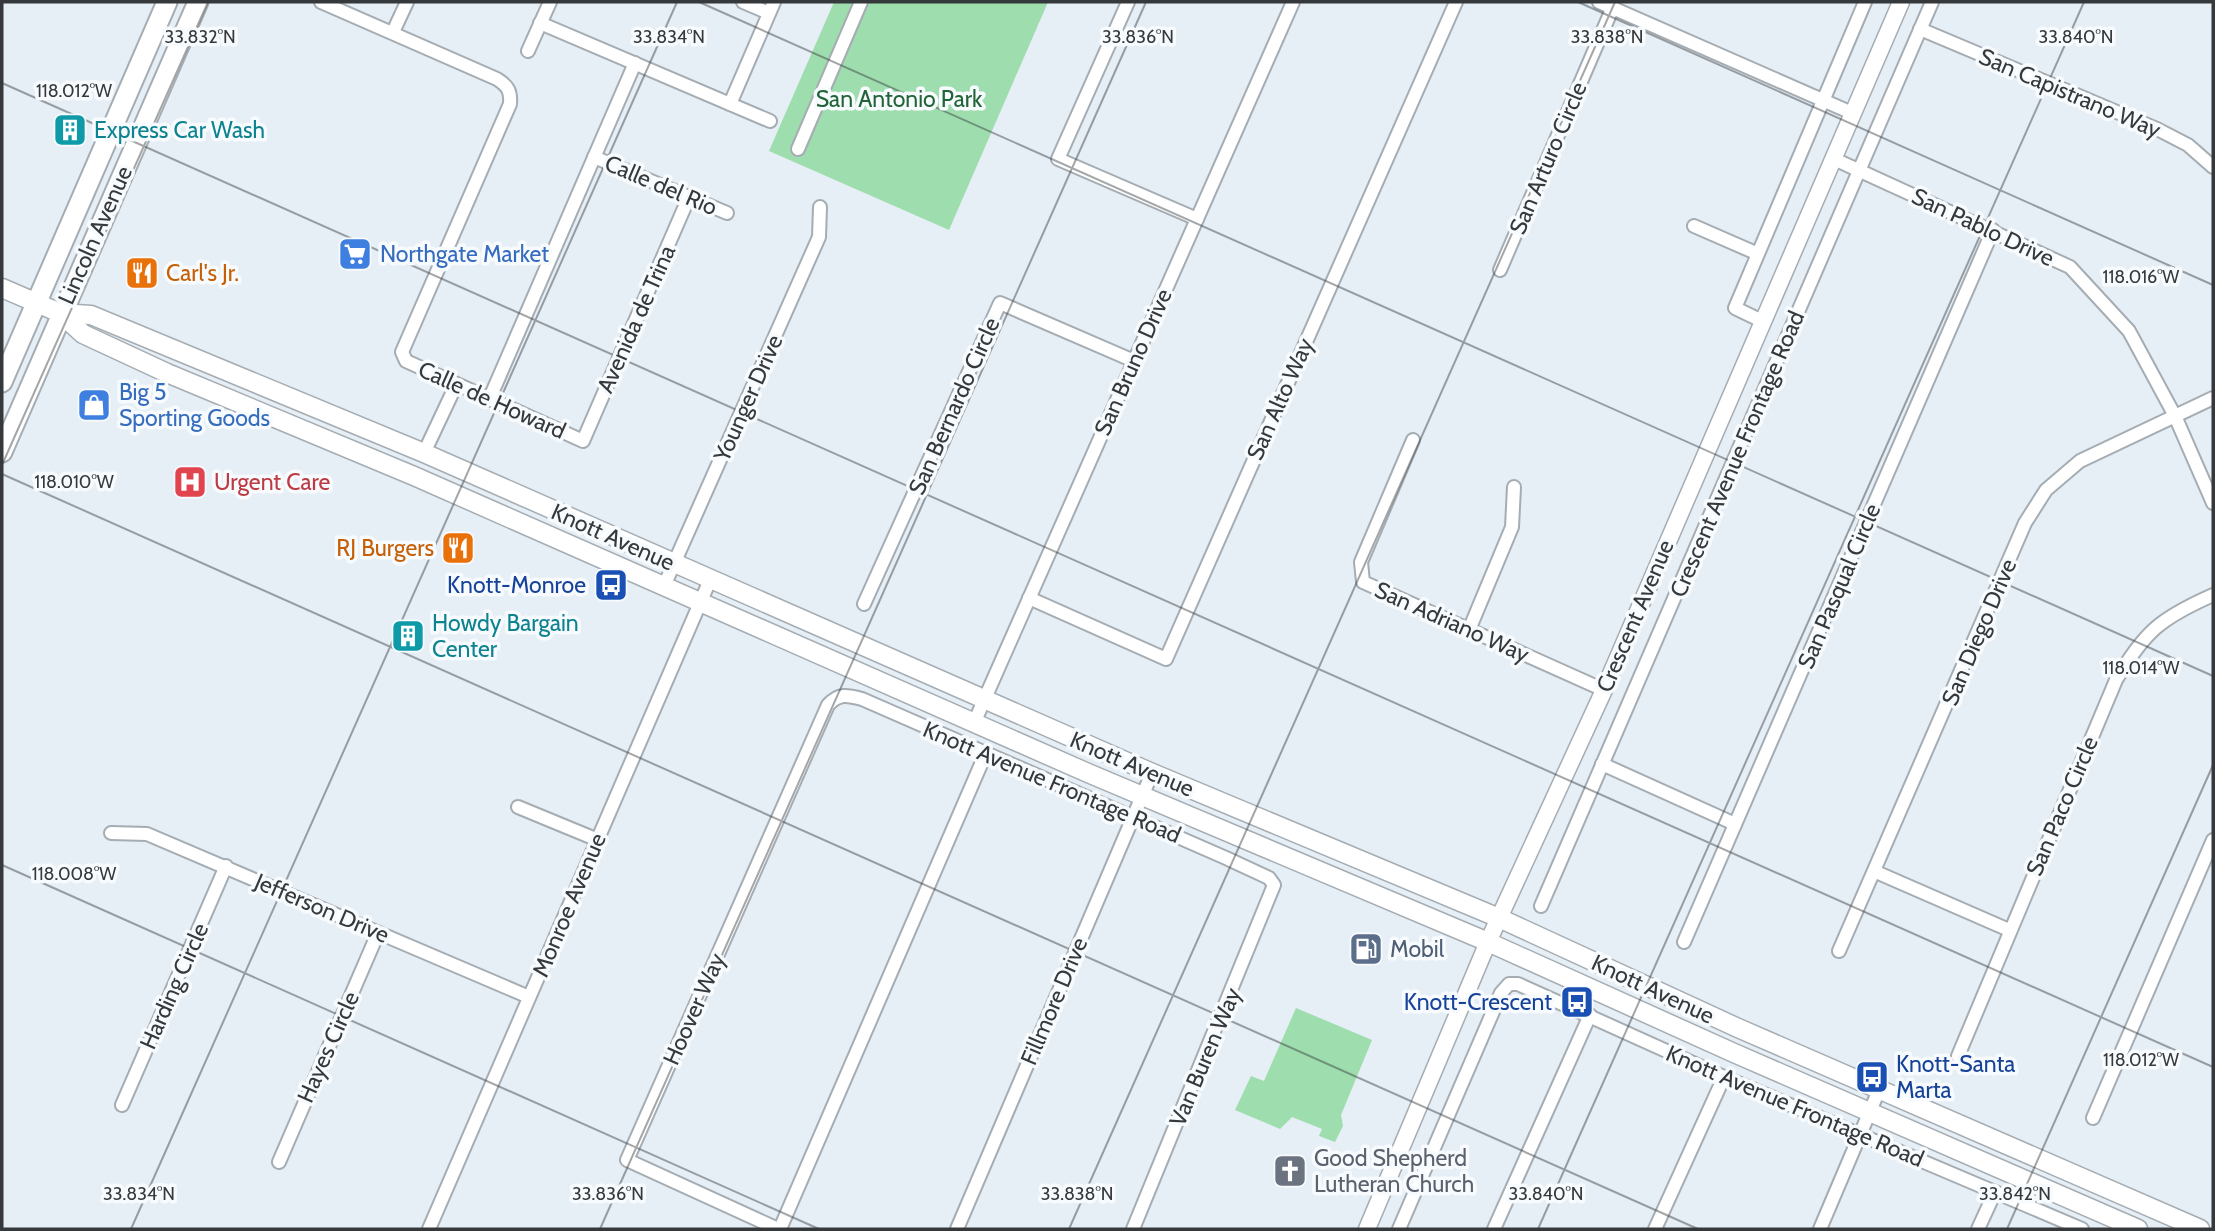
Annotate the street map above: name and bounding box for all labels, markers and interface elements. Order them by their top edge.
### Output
text: 33.832°N [164,26,236,48]
text: 33.834°N [633,26,705,48]
text: 33.836°N [1102,26,1174,48]
text: 33.838°N [1571,26,1643,48]
text: 33.840°N [2038,26,2114,48]
street label: San Capistrano Way [1975,42,2165,144]
street label: San Arturo Circle [1503,77,1593,238]
text: 118.012°W [36,80,112,102]
park label: San Antonio Park [816,85,983,113]
building icon: Express Car Wash [51,111,89,149]
place label: Express Car Wash [94,116,265,144]
street label: Calle del Rio [601,149,721,221]
street label: Lincoln Avenue [52,161,138,309]
street label: San Pablo Drive [1907,182,2059,272]
supermarket icon: Northgate Market [336,235,374,273]
place label: Northgate Market [380,240,549,268]
street label: Avenida de Trina [591,241,681,397]
restaurant icon: Carl's Jr. [123,254,161,292]
place label: Carl's Jr. [166,259,239,287]
text: 118.016°W [2103,266,2179,288]
street label: San Bruno Drive [1088,284,1178,440]
street label: Crescent Avenue Frontage Road [1664,307,1810,601]
street label: San Bernardo Circle [902,313,1006,499]
street label: Younger Drive [707,330,789,467]
street label: San Alto Way [1241,333,1319,464]
street label: Calle de Howard [414,355,570,445]
place label: Big 5 Sporting Goods [119,378,270,432]
shop icon: Big 5 Sporting Goods [75,386,113,424]
hospital icon: Urgent Care [171,463,209,501]
place label: Urgent Care [214,468,330,496]
text: 118.010°W [34,471,114,493]
street label: Knott Avenue [547,497,679,577]
street label: San Pasqual Circle [1792,499,1886,673]
restaurant icon: RJ Burgers [439,529,477,567]
place label: RJ Burgers [336,534,434,562]
street label: Crescent Avenue [1590,535,1680,696]
street label: San Diego Drive [1936,554,2023,710]
bus stop icon: Knott-Monroe [592,566,630,604]
place label: Knott-Monroe [447,571,586,599]
street label: San Adriano Way [1370,575,1534,669]
place label: Howdy Bargain Center [432,609,579,663]
building icon: Howdy Bargain Center [389,617,427,655]
text: 118.014°W [2103,657,2180,679]
street label: Knott Avenue Frontage Road [919,715,1185,849]
street label: Knott Avenue [1066,725,1198,803]
street label: San Paco Circle [2020,732,2104,880]
street label: Monroe Avenue [526,829,612,981]
text: 118.008°W [32,863,116,885]
street label: Jefferson Drive [250,867,394,949]
street label: Harding Circle [134,918,214,1054]
fuel station icon: Mobil [1347,930,1385,968]
street label: Fillmore Drive [1015,933,1094,1069]
place label: Mobil [1390,935,1445,963]
street label: Hoover Way [657,948,731,1069]
street label: Knott Avenue [1587,948,1719,1030]
street label: Van Buren Way [1163,983,1247,1130]
bus stop icon: Knott-Crescent [1558,983,1596,1021]
street label: Hayes Circle [291,987,365,1107]
place label: Knott-Crescent [1404,988,1552,1016]
street label: Knott Avenue Frontage Road [1662,1039,1928,1173]
text: 118.012°W [2103,1049,2179,1071]
place label: Knott-Santa Marta [1896,1050,2015,1104]
bus stop icon: Knott-Santa Marta [1853,1058,1891,1096]
place label: Good Shepherd Lutheran Church [1314,1144,1474,1198]
church icon: Good Shepherd Lutheran Church [1271,1152,1309,1190]
text: 33.834°N [103,1183,175,1205]
text: 33.836°N [572,1183,644,1205]
text: 33.838°N [1041,1183,1113,1205]
text: 33.840°N [1508,1183,1584,1205]
text: 33.842°N [1979,1183,2051,1205]

